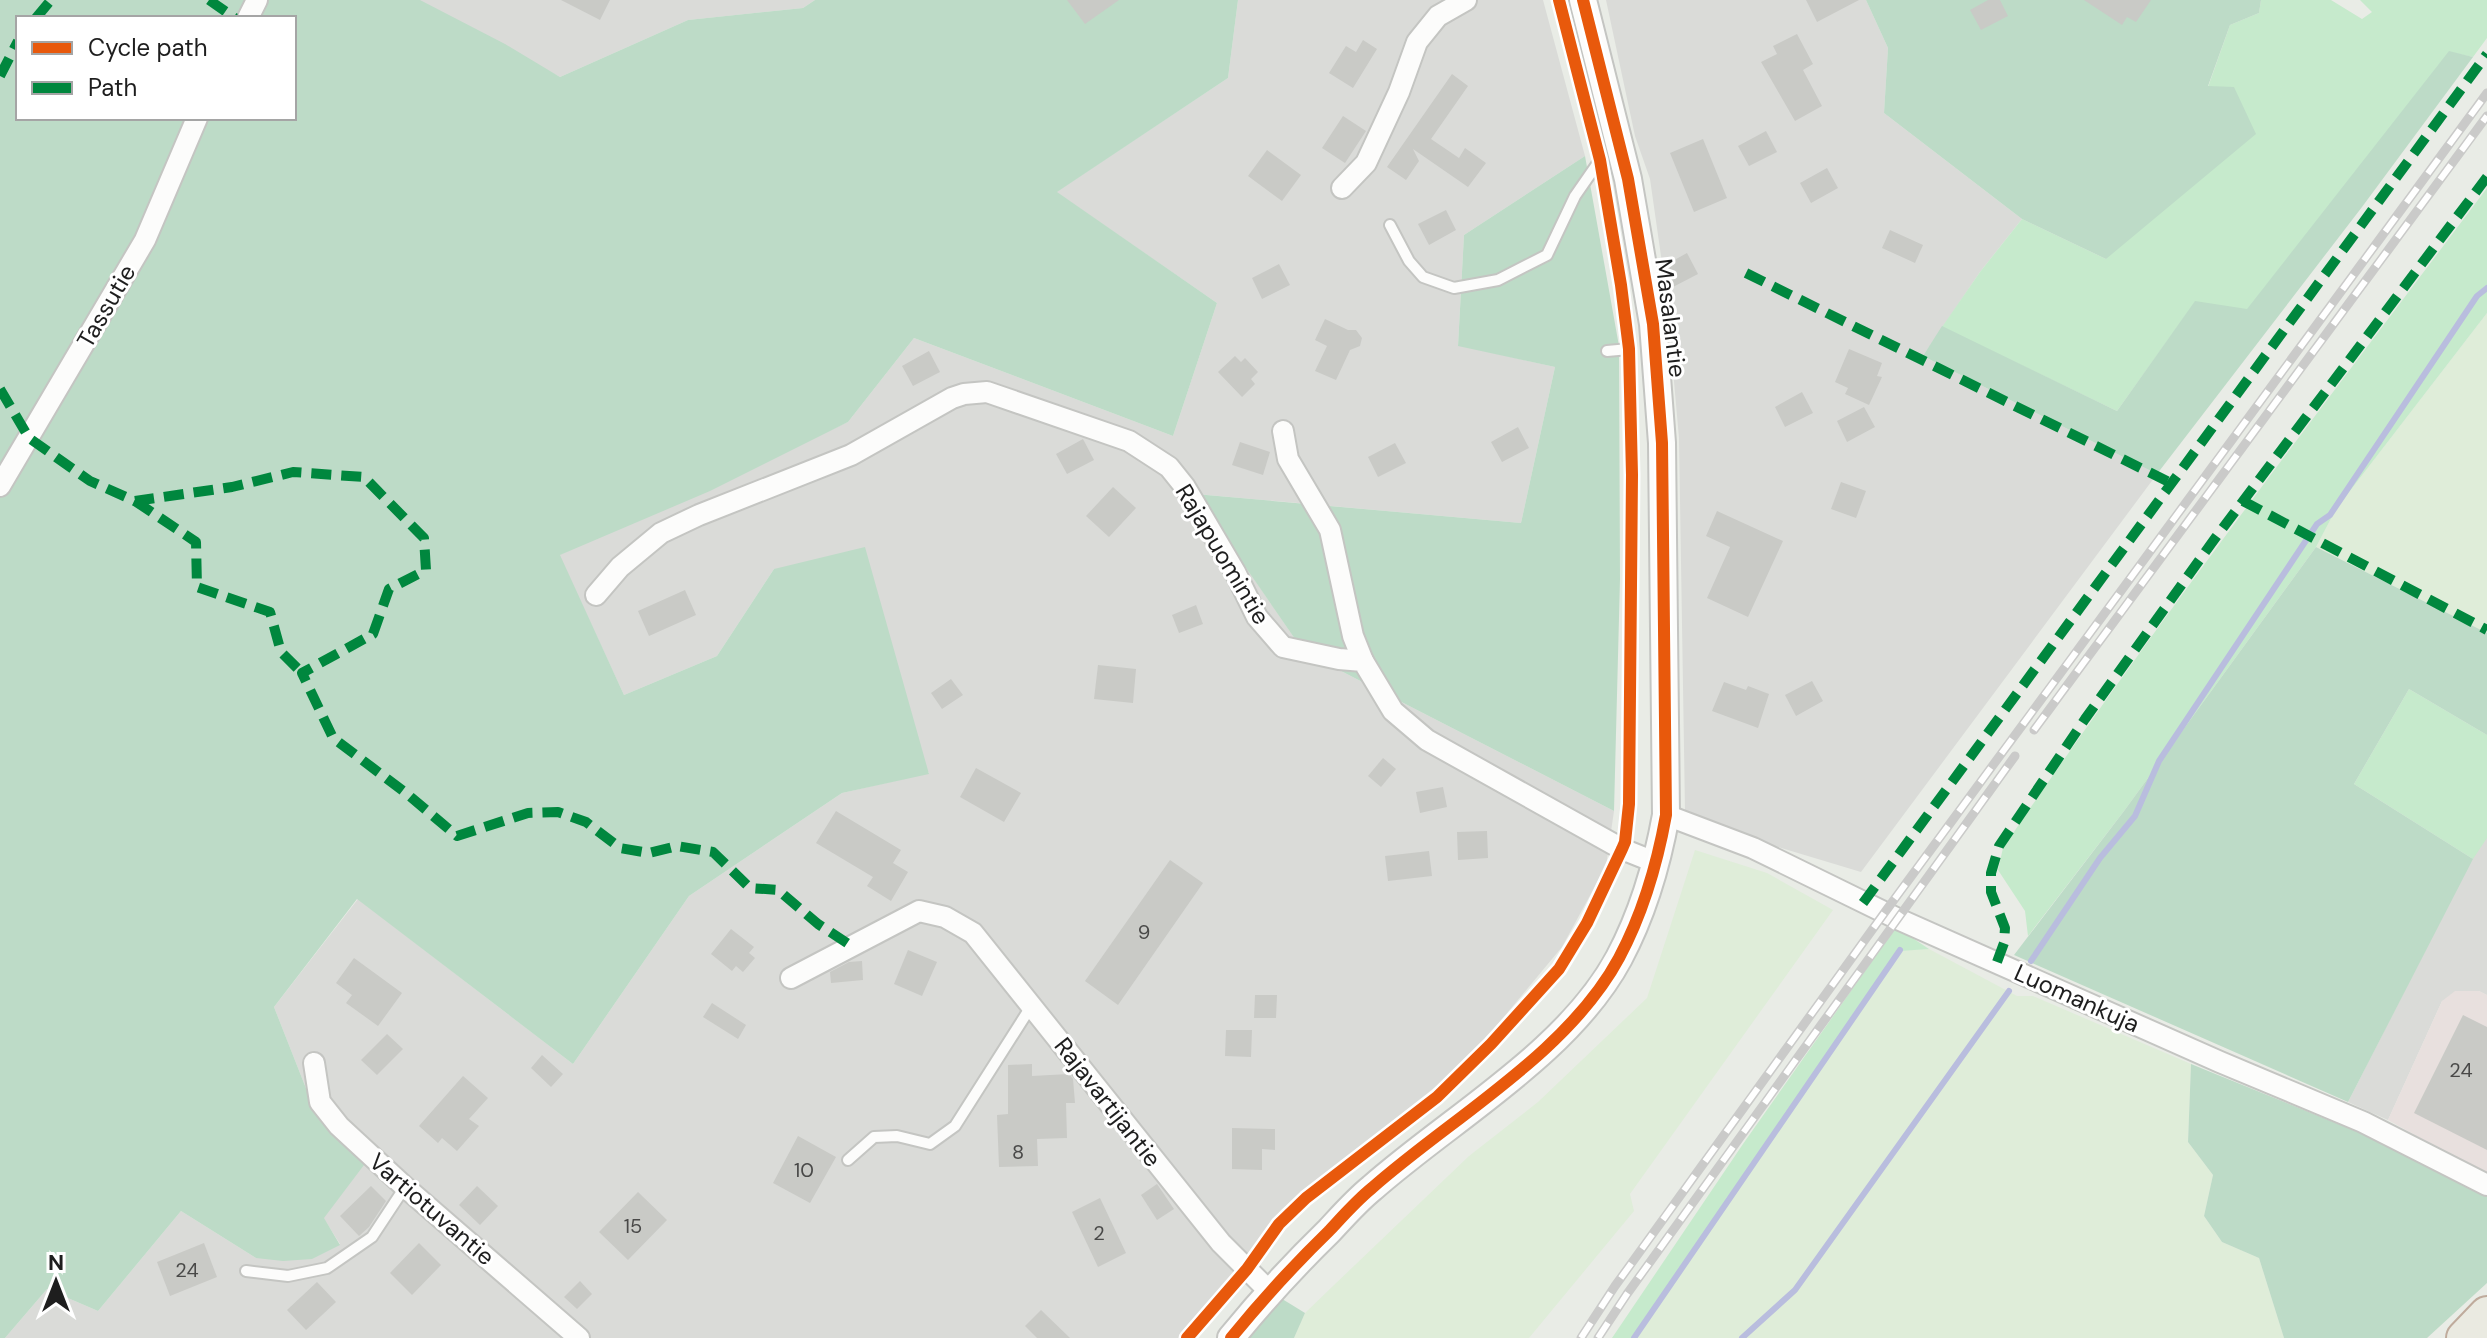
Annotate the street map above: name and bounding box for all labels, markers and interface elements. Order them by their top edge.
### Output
legend [16,16,296,120]
text: Cycle path [88,32,207,63]
text: Path [88,72,137,103]
street label: Masalantie [1648,257,1694,379]
street label: Tassutie [70,259,142,353]
street label: Rajapuomintie [1169,478,1277,630]
house number: 9 [1138,919,1150,945]
street label: Luomankuja [2010,957,2144,1039]
street label: Rajavartijantie [1048,1031,1168,1173]
house number: 24 [2449,1057,2473,1083]
house number: 8 [1012,1139,1024,1165]
street label: Vartiotuvantie [363,1146,501,1272]
house number: 10 [794,1157,814,1183]
house number: 15 [624,1213,642,1239]
house number: 2 [1093,1220,1105,1246]
north arrow [16,1242,96,1322]
text: N [48,1248,64,1277]
house number: 24 [175,1257,199,1283]

